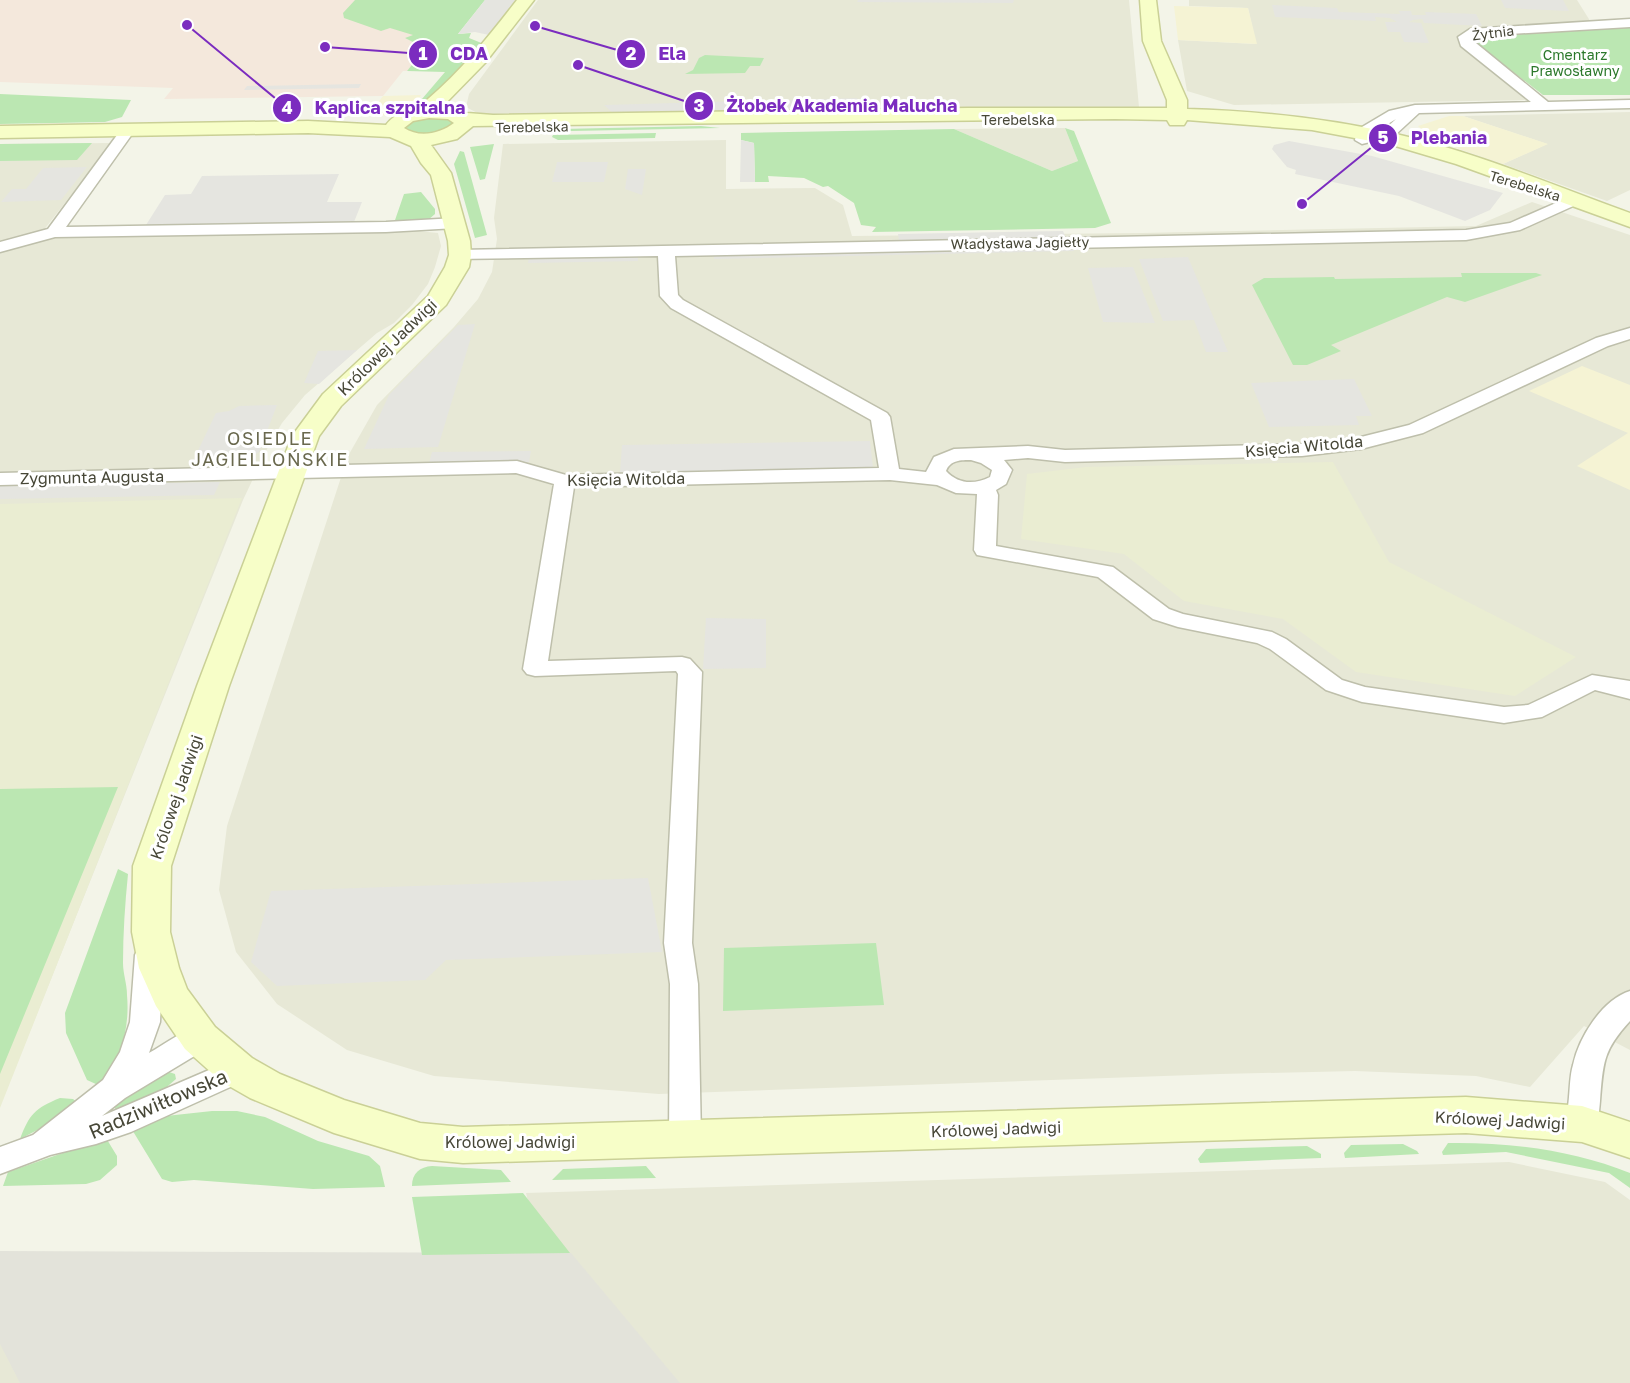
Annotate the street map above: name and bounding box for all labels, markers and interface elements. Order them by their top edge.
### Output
street label: Żytnia [1471,21,1515,44]
callout: CDA [408,36,500,72]
callout: Ela [616,36,697,72]
text: 1 [418,42,428,64]
text: CDA [450,42,488,64]
text: 2 [626,42,637,64]
text: Ela [658,42,686,64]
park label: Cmentarz Prawosławny [1530,46,1620,79]
callout: Żłobek Akademia Malucha [684,88,969,124]
callout: Kaplica szpitalna [272,90,477,126]
text: 3 [694,94,705,116]
text: Żłobek Akademia Malucha [727,94,957,116]
text: 4 [281,96,293,118]
text: Kaplica szpitalna [315,96,465,118]
street label: Terebelska [981,111,1055,128]
street label: Terebelska [495,117,569,136]
callout: Plebania [1368,120,1499,156]
text: 5 [1378,126,1389,148]
text: Plebania [1411,126,1487,148]
street label: Terebelska [1488,167,1563,204]
street label: Władysława Jagiełły [951,233,1090,252]
street label: Królowej Jadwigi [333,294,441,400]
district label: OSIEDLE JAGIELLOŃSKIE [191,427,349,470]
street label: Księcia Witolda [1244,431,1364,461]
street label: Zygmunta Augusta [20,466,164,488]
street label: Księcia Witolda [567,468,685,490]
street label: Królowej Jadwigi [145,732,207,862]
street label: Radziwiłłowska [85,1063,231,1143]
street label: Królowej Jadwigi [1434,1107,1566,1133]
street label: Królowej Jadwigi [930,1117,1062,1141]
street label: Królowej Jadwigi [445,1132,575,1152]

